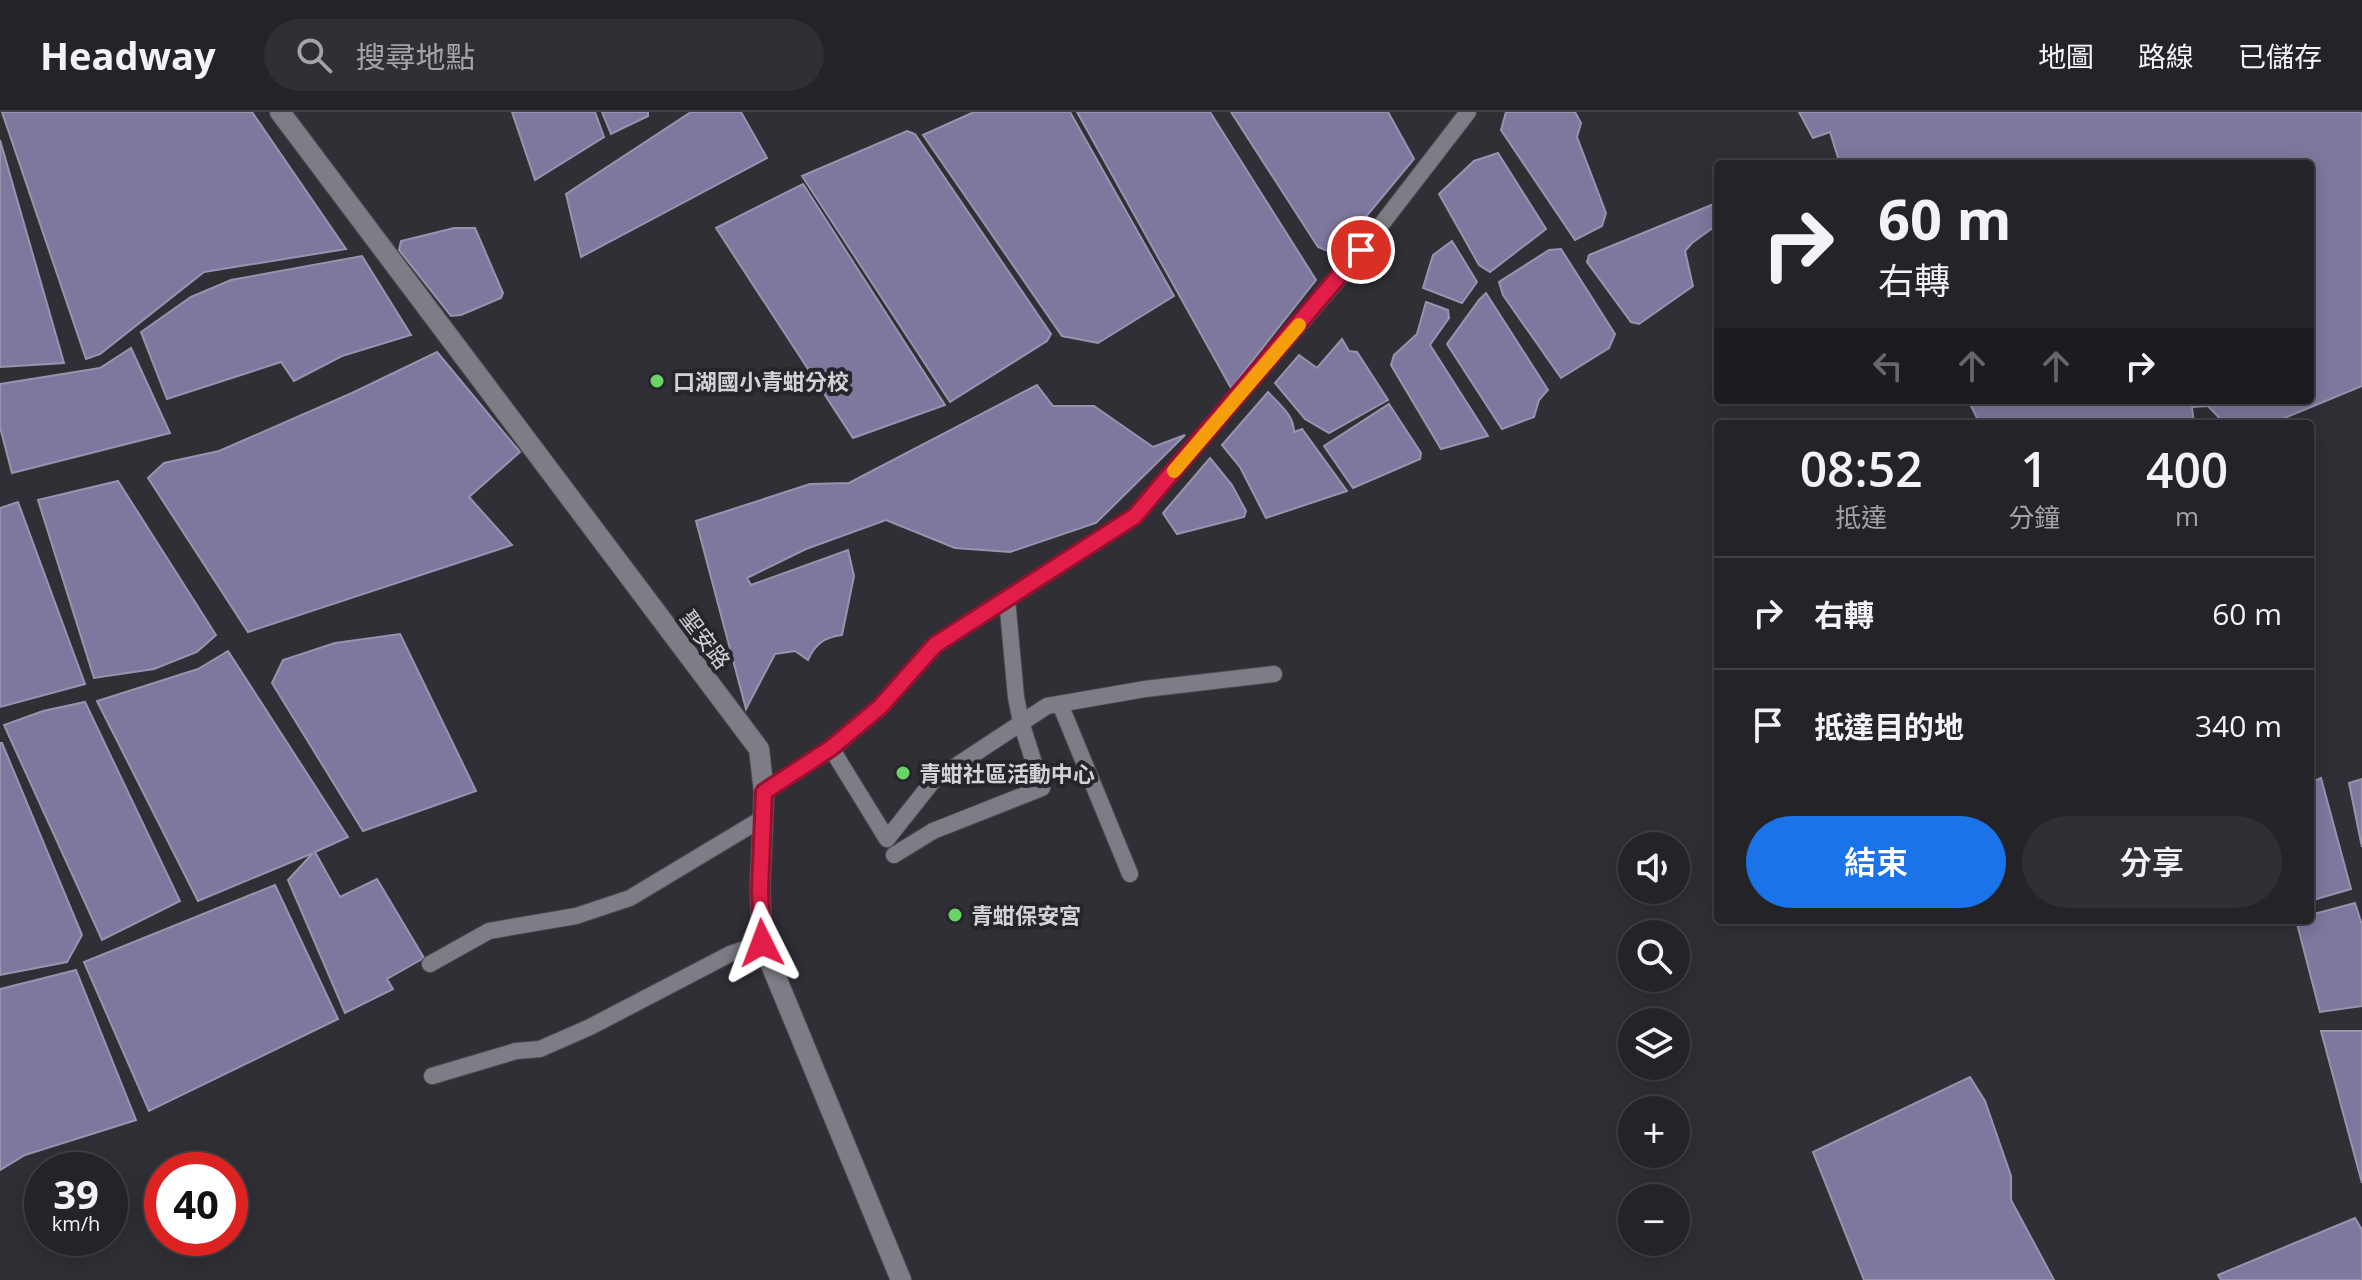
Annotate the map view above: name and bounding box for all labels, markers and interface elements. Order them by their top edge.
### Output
search box [264,19,824,91]
text: Headway [40,29,216,81]
icon: search [292,33,336,77]
text: 搜尋地點 [356,36,476,77]
text: 地圖 [2038,37,2094,75]
text: 路線 [2138,37,2194,75]
text: 已儲存 [2238,37,2322,75]
text: 60 m [1878,180,2012,256]
icon: right [1746,192,1850,296]
pin [1327,216,1395,284]
icon: arrive [1339,228,1383,272]
text: 右轉 [1878,256,1950,305]
icon: left [1866,344,1910,388]
icon: ahead [1950,344,1994,388]
icon: ahead [2034,344,2078,388]
icon: right [2118,344,2162,388]
place label: 口湖國小青蚶分校 [673,366,849,396]
marker: 口湖國小青蚶分校 [648,372,666,390]
text: 08:52 [1800,436,1923,501]
text: 1 [2021,436,2048,501]
text: 400 [2146,437,2228,502]
text: m [2175,498,2199,534]
text: 抵達 [1835,499,1887,535]
text: 分鐘 [2008,499,2060,535]
icon: right [1746,591,1790,635]
text: 60 m [2212,593,2282,634]
text: 右轉 [1814,594,1874,635]
street label: 聖安路 [674,604,738,674]
icon: arrive [1746,703,1790,747]
text: 340 m [2195,705,2282,746]
text: 抵達目的地 [1814,706,1964,747]
place label: 青蚶社區活動中心 [919,758,1095,788]
marker: 青蚶社區活動中心 [894,764,912,782]
button: 結束 [1746,816,2006,908]
button: 分享 [2022,816,2282,908]
map controls [1618,832,1690,1256]
button: sound [1618,832,1690,904]
place label: 青蚶保安宮 [971,900,1081,930]
position arrow [720,901,804,985]
marker: 青蚶保安宮 [946,906,964,924]
button: search [1618,920,1690,992]
button: layers [1618,1008,1690,1080]
button: + [1618,1096,1690,1168]
speed limit sign: 40 [144,1152,248,1256]
text: 39 [53,1166,99,1221]
button: − [1618,1184,1690,1256]
text: km/h [52,1210,100,1237]

